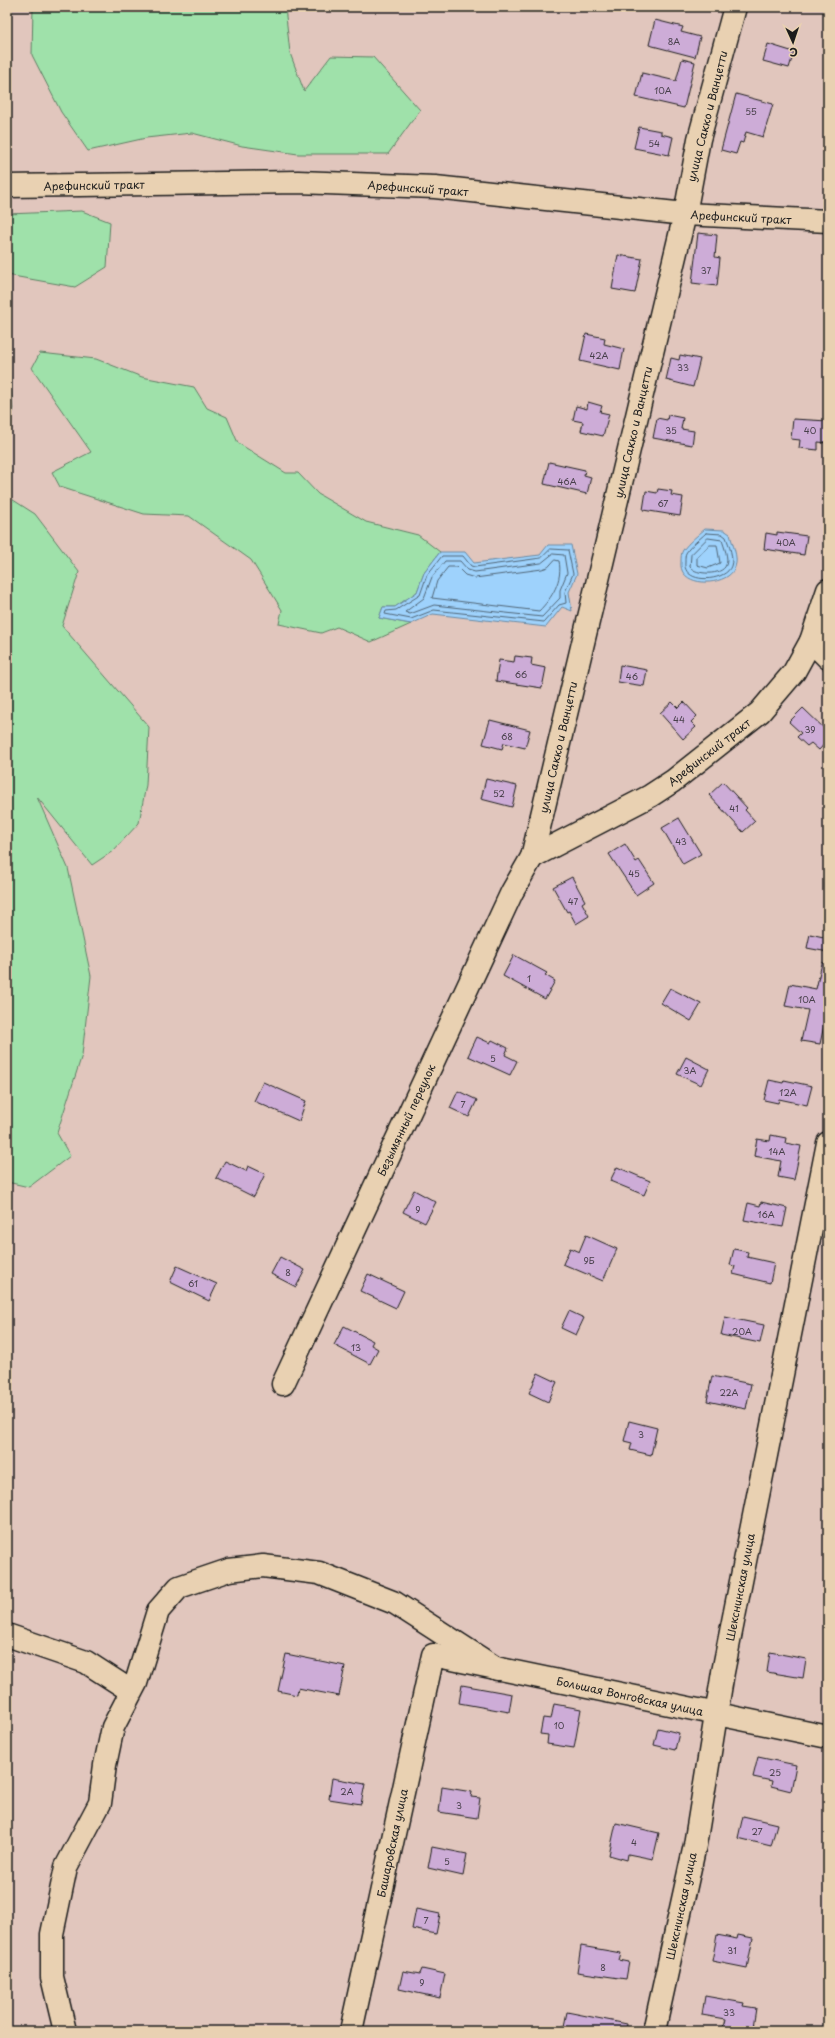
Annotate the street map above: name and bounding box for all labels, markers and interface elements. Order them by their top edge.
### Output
north arrow [773,22,813,62]
house number: 8А [668,34,680,48]
text: С [789,44,798,61]
street label: улица Сакко и Ванцетти [682,49,732,183]
house number: 10А [654,83,672,97]
house number: 55 [745,104,757,118]
house number: 54 [648,136,660,150]
street label: Арефинский тракт [43,176,146,194]
street label: Арефинский тракт [367,176,470,200]
street label: Арефинский тракт [690,206,793,228]
house number: 37 [701,263,711,277]
house number: 42А [590,348,609,362]
house number: 33 [677,360,689,374]
street label: улица Сакко и Ванцетти [610,364,656,500]
house number: 35 [665,423,677,437]
house number: 40 [804,423,817,437]
house number: 46А [557,474,577,488]
house number: 67 [657,496,669,510]
house number: 40А [776,535,796,549]
house number: 66 [515,667,527,681]
house number: 46 [626,669,638,683]
street label: улица Сакко и Ванцетти [535,679,581,815]
house number: 44 [673,712,685,726]
street label: Арефинский тракт [664,714,755,790]
house number: 39 [804,722,816,736]
house number: 68 [501,729,513,743]
house number: 52 [493,786,505,800]
house number: 41 [729,801,739,815]
house number: 43 [675,834,687,848]
house number: 45 [628,866,640,880]
house number: 47 [568,894,578,908]
house number: 1 [527,971,531,985]
house number: 10А [798,992,816,1006]
house number: 5 [490,1051,496,1065]
street label: Безымянный переулок [373,1061,440,1179]
house number: 3А [684,1063,697,1077]
house number: 12А [779,1085,797,1099]
house number: 7 [460,1097,466,1111]
house number: 14А [769,1144,786,1158]
house number: 9 [415,1202,421,1216]
house number: 16А [757,1207,775,1221]
house number: 9Б [583,1253,595,1267]
house number: 8 [285,1265,291,1279]
house number: 61 [188,1276,198,1290]
house number: 20А [732,1324,752,1338]
house number: 13 [351,1340,361,1354]
house number: 22А [719,1385,739,1399]
house number: 3 [638,1427,644,1441]
street label: Шекснинская улица [721,1532,759,1642]
street label: Большая Вонговская улица [555,1672,705,1720]
house number: 10 [554,1718,565,1732]
house number: 25 [769,1765,781,1779]
house number: 2А [340,1784,354,1798]
street label: Башаровская улица [372,1787,412,1899]
house number: 3 [456,1798,462,1812]
house number: 27 [751,1824,763,1838]
house number: 4 [631,1835,637,1849]
street label: Шекснинская улица [661,1851,701,1961]
house number: 5 [444,1854,450,1868]
house number: 7 [423,1913,429,1927]
house number: 31 [727,1943,737,1957]
house number: 8 [600,1960,606,1974]
house number: 9 [419,1975,425,1989]
house number: 33 [723,2005,735,2019]

